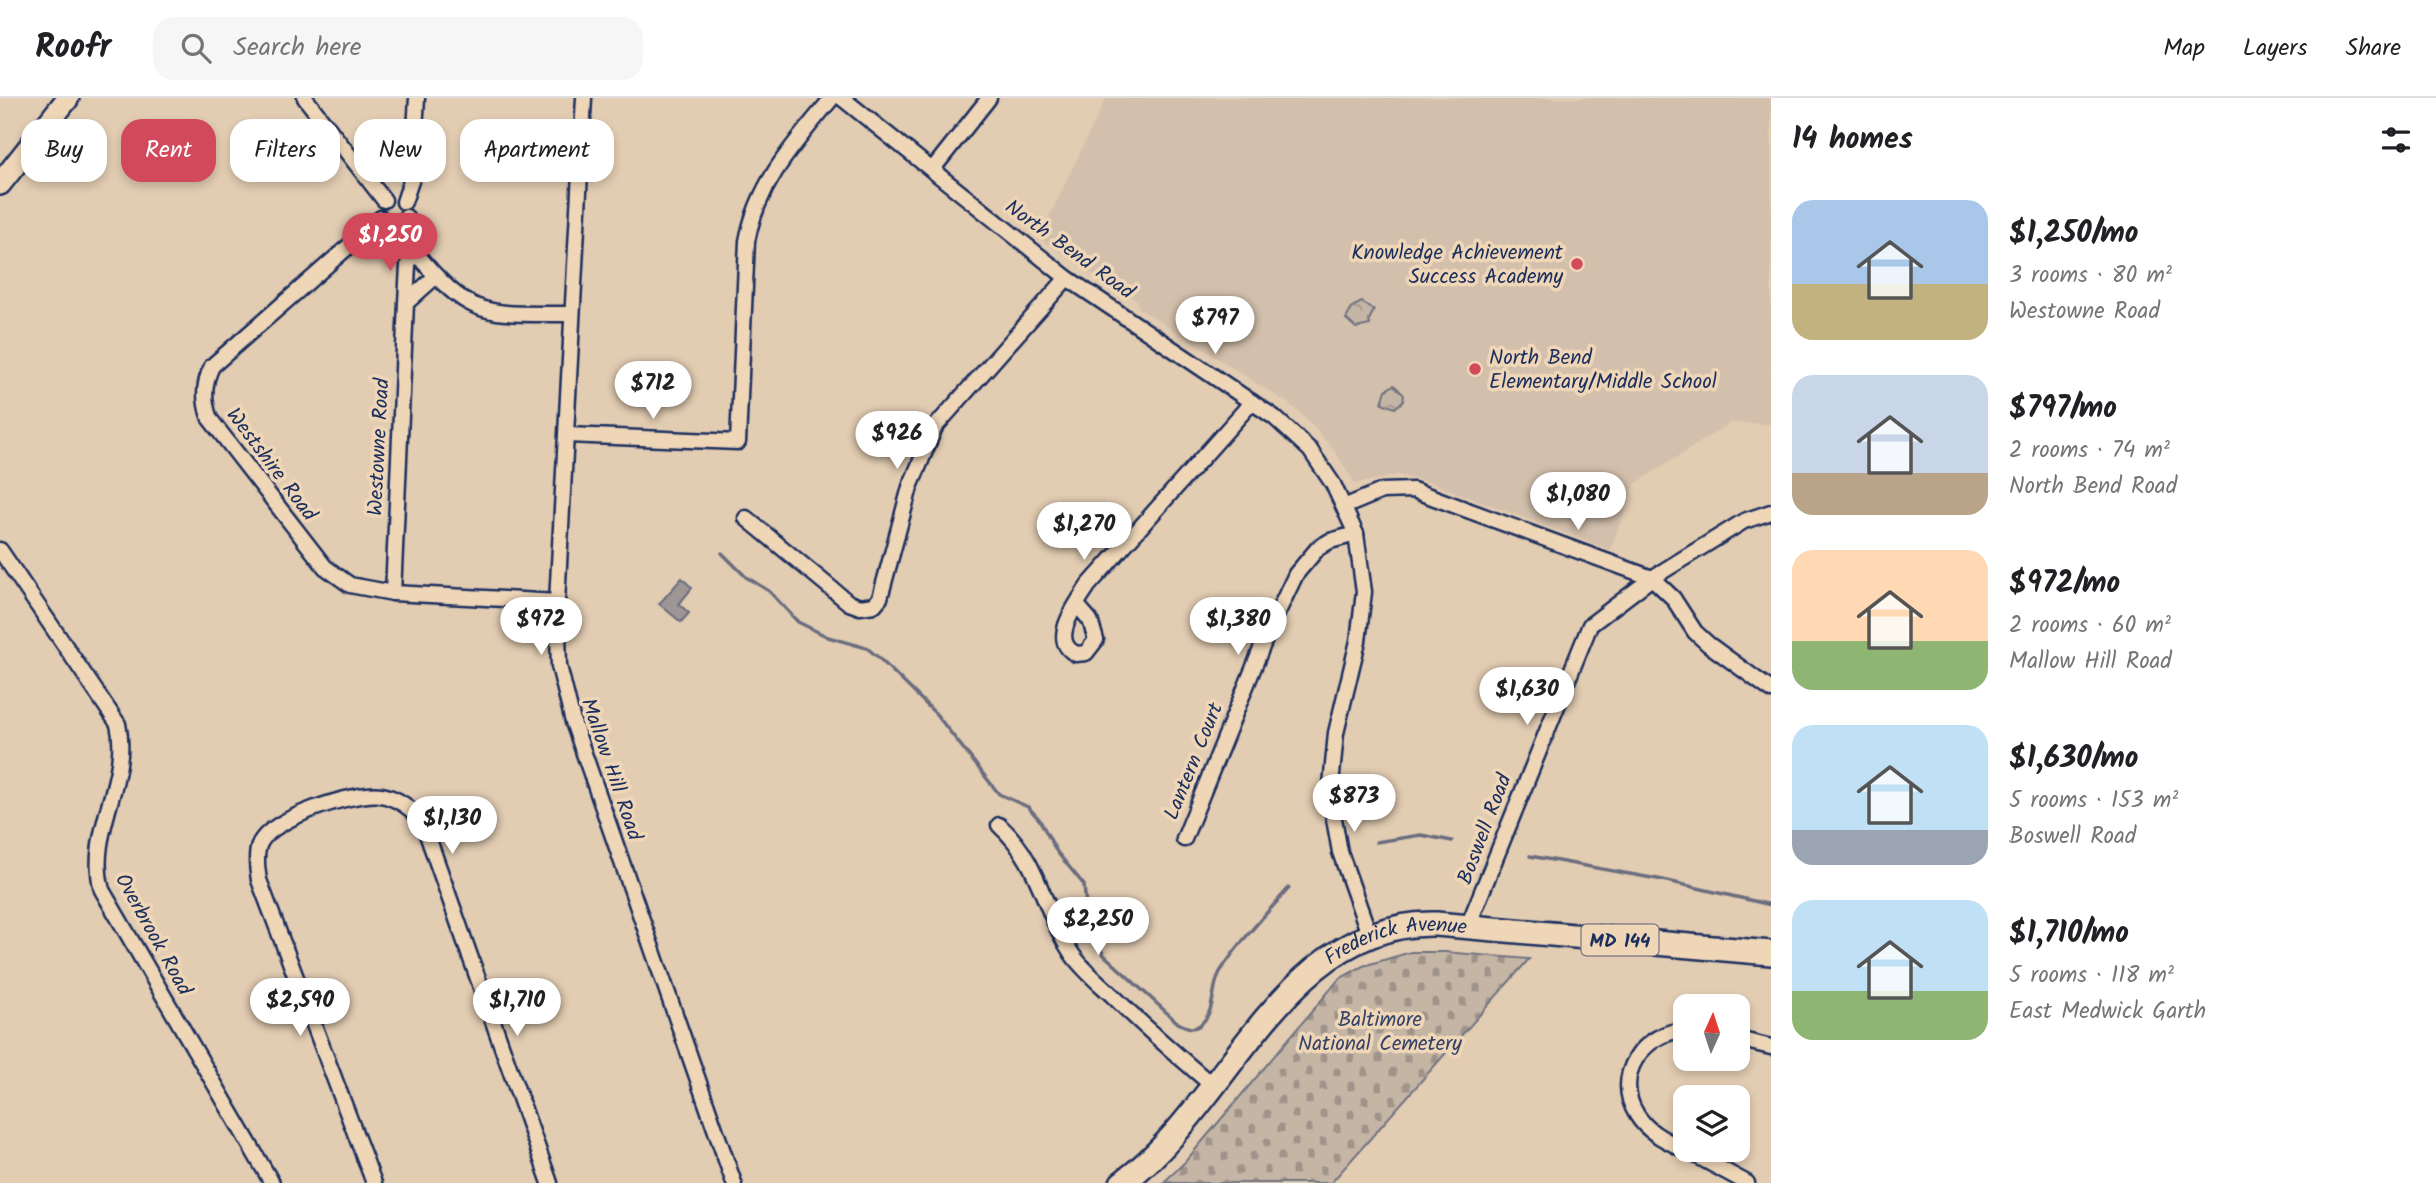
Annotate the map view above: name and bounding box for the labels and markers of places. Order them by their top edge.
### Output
pin: $1,250 [333,214,447,273]
place label: Knowledge Achievement Success Academy [1351,237,1564,294]
marker: Knowledge Achievement Success Academy [1569,256,1585,272]
pin: $797 [1174,296,1256,356]
place label: North Bend Elementary/Middle School [1489,342,1717,399]
marker: North Bend Elementary/Middle School [1467,361,1483,377]
pin: $712 [612,362,694,421]
pin: $926 [856,412,938,471]
pin: $1,080 [1521,472,1635,532]
pin: $1,270 [1027,503,1141,562]
pin: $972 [500,598,582,657]
pin: $1,380 [1181,598,1295,657]
pin: $1,630 [1470,668,1584,727]
pin: $873 [1313,774,1395,834]
pin: $1,130 [395,796,509,856]
pin: $2,250 [1041,898,1155,957]
pin: $2,590 [243,978,357,1038]
pin: $1,710 [460,978,574,1038]

